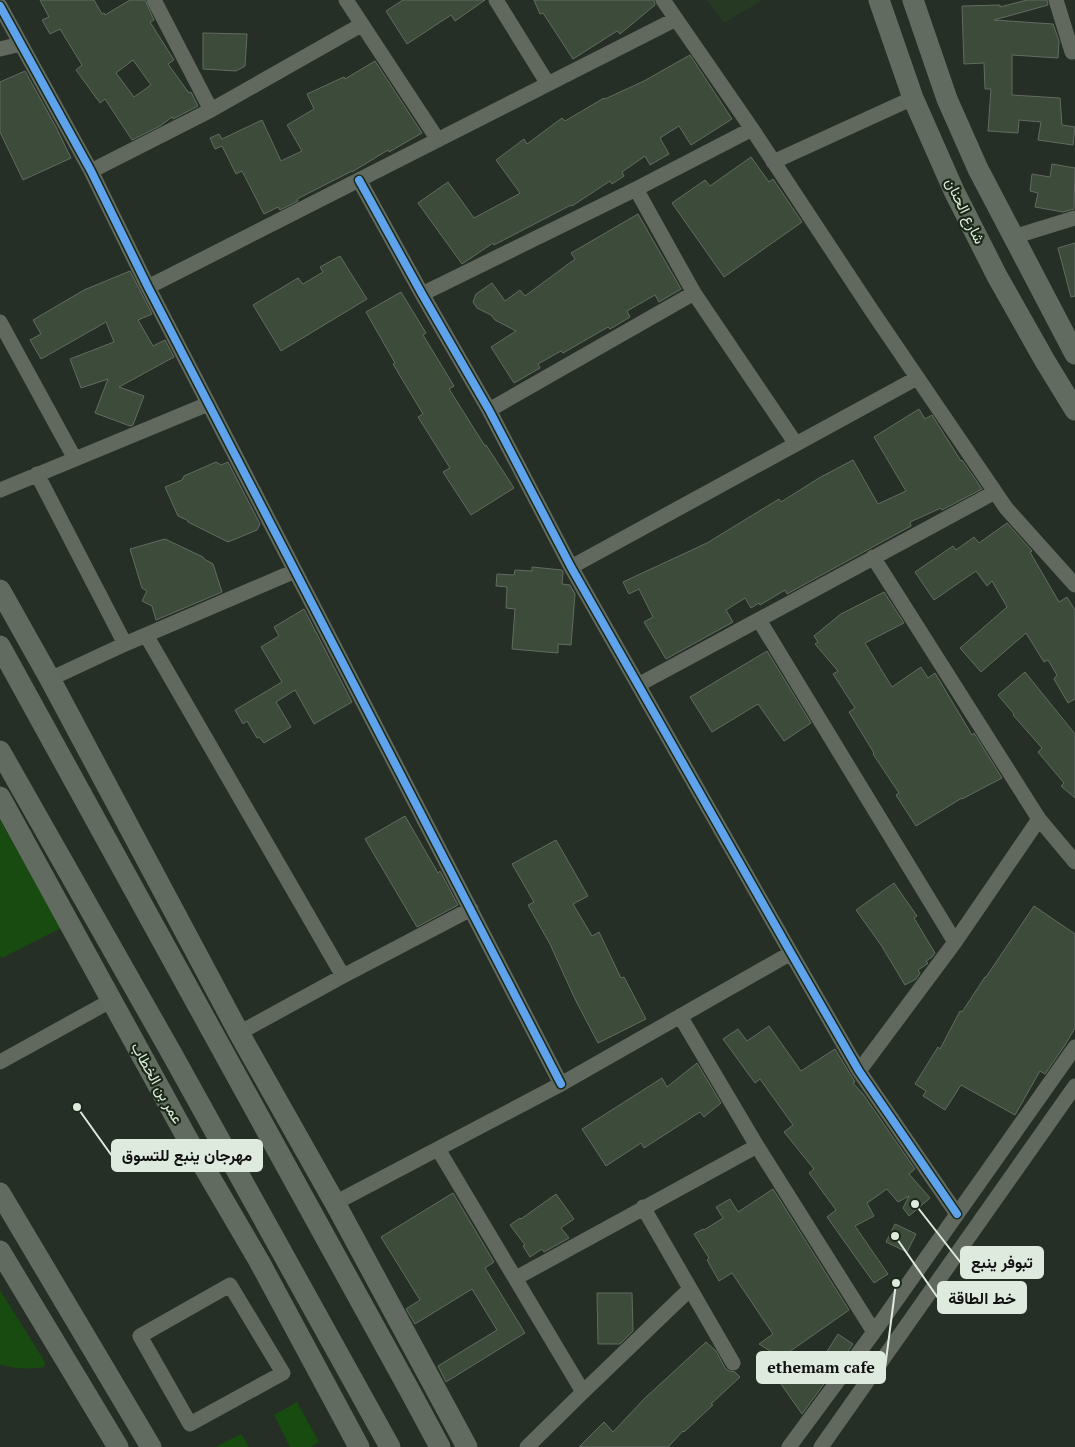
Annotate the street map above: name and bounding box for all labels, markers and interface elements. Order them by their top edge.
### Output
street label: شارع الحنان [940,174,991,248]
street label: عمر بن الخطاب [126,1038,189,1127]
callout: مهرجان ينبع للتسوق [112,1140,262,1171]
text: مهرجان ينبع للتسوق [122,1144,253,1167]
callout: تبوفر ينبع [961,1247,1043,1278]
text: تبوفر ينبع [971,1251,1033,1274]
callout: خط الطاقة [938,1282,1026,1313]
text: خط الطاقة [948,1287,1016,1309]
callout: ethemam cafe [757,1352,885,1383]
text: ethemam cafe [767,1356,875,1378]

